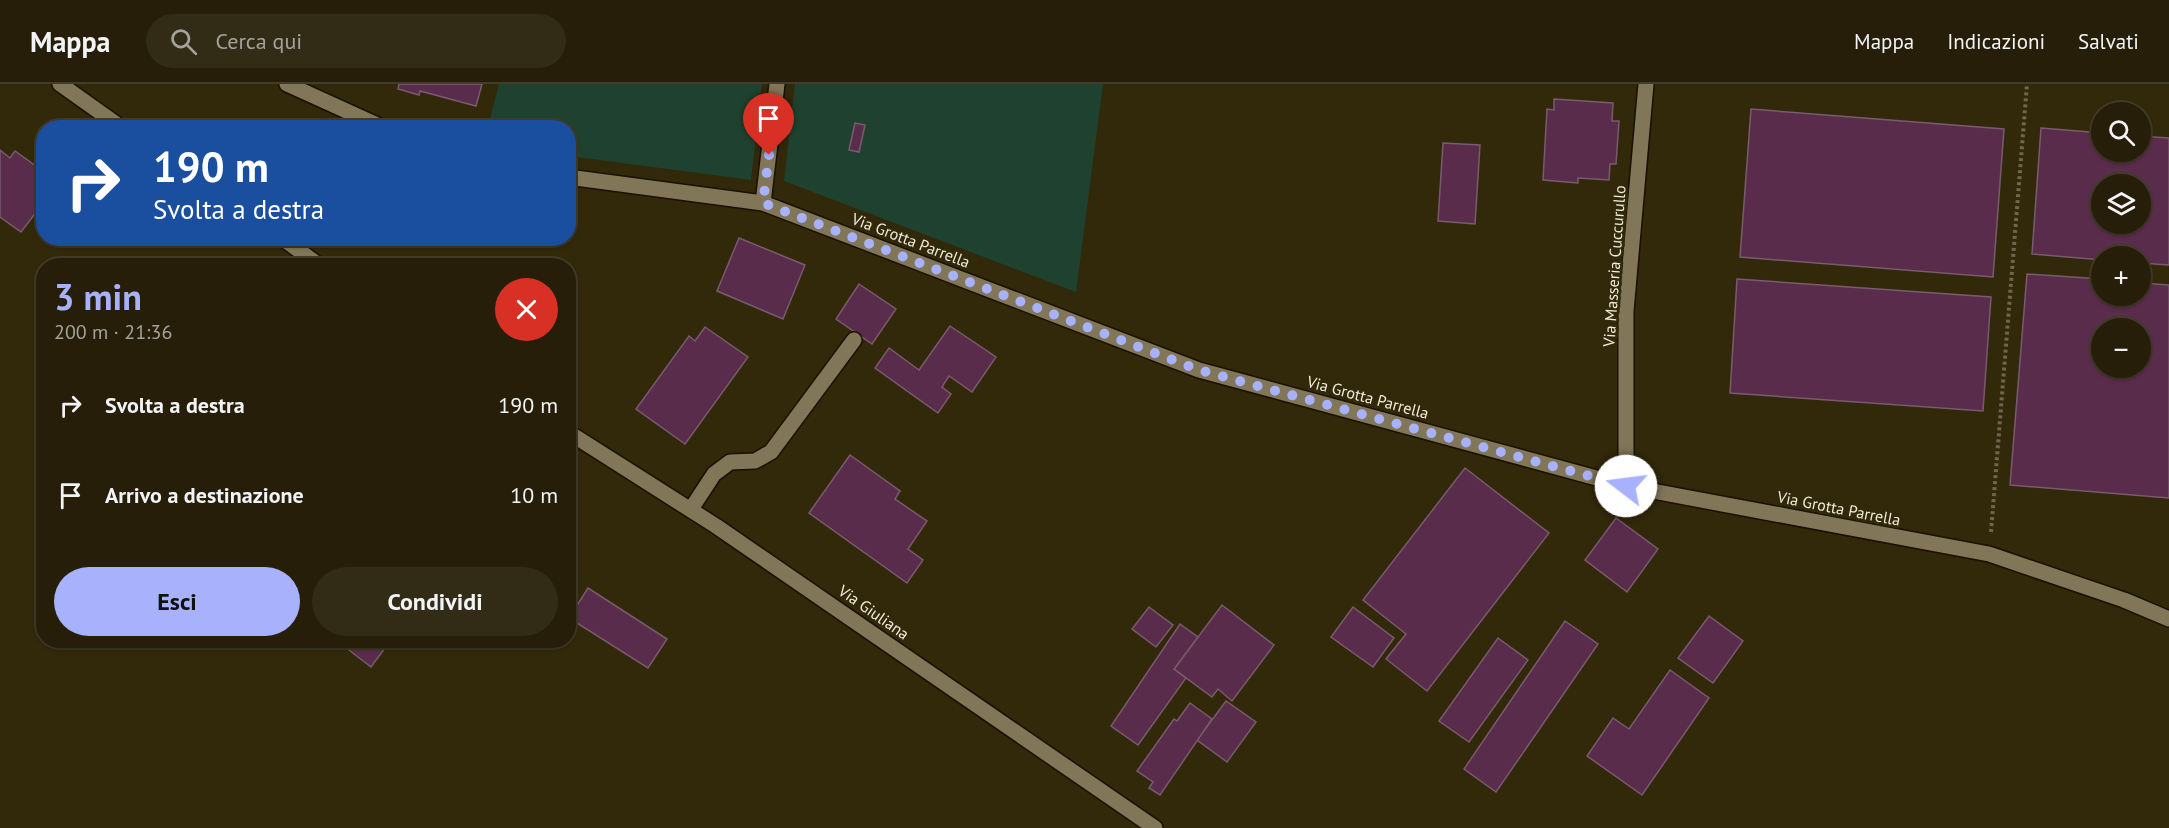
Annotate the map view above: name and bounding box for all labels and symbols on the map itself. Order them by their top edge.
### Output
pin [743,93,794,155]
street label: Via Masseria Cuccurullo [1598,185,1630,348]
street label: Via Grotta Parrella [848,208,973,272]
street label: Via Grotta Parrella [1304,371,1431,423]
position arrow [1594,454,1658,518]
street label: Via Grotta Parrella [1775,486,1902,530]
street label: Via Giuliana [834,580,913,644]

